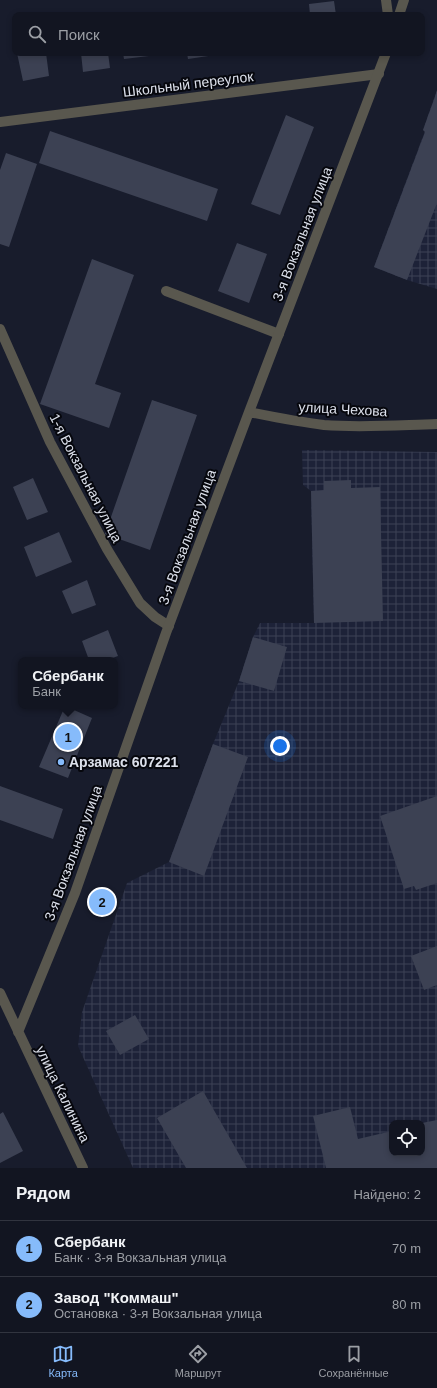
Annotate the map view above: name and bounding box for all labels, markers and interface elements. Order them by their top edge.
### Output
search box [12,12,425,56]
icon: search [26,23,48,45]
text: Поиск [58,26,100,43]
street label: Школьный переулок [122,68,255,100]
street label: 3-я Вокзальная улица [269,164,335,303]
street label: улица Чехова [298,399,388,419]
street label: 1-я Вокзальная улица [47,411,126,545]
street label: 3-я Вокзальная улица [155,467,219,607]
popup [18,657,118,709]
text: Сбербанк [32,667,104,684]
text: Банк [32,684,61,699]
pin: 1 [55,722,81,752]
your location [270,736,290,756]
place label: Арзамас 607221 [69,754,179,770]
marker: Арзамас 607221 [56,757,66,767]
street label: 3-я Вокзальная улица [41,783,105,923]
pin: 2 [89,887,115,917]
street label: улица Калинина [33,1043,93,1145]
map controls [389,1120,425,1156]
button: locate [389,1120,425,1156]
text: Рядом [16,1184,71,1203]
text: Найдено: 2 [353,1187,421,1202]
text: Сбербанк [54,1233,126,1250]
text: 1 [25,1241,33,1256]
text: 70 m [392,1241,421,1256]
text: Банк · 3-я Вокзальная улица [54,1250,226,1265]
text: Завод "Коммаш" [54,1289,179,1306]
text: 2 [25,1297,33,1312]
text: 80 m [392,1297,421,1312]
text: Остановка · 3-я Вокзальная улица [54,1306,262,1321]
tab: Карта [48,1343,78,1379]
tab: Маршрут [175,1343,222,1379]
tab: Сохранённые [319,1343,389,1379]

